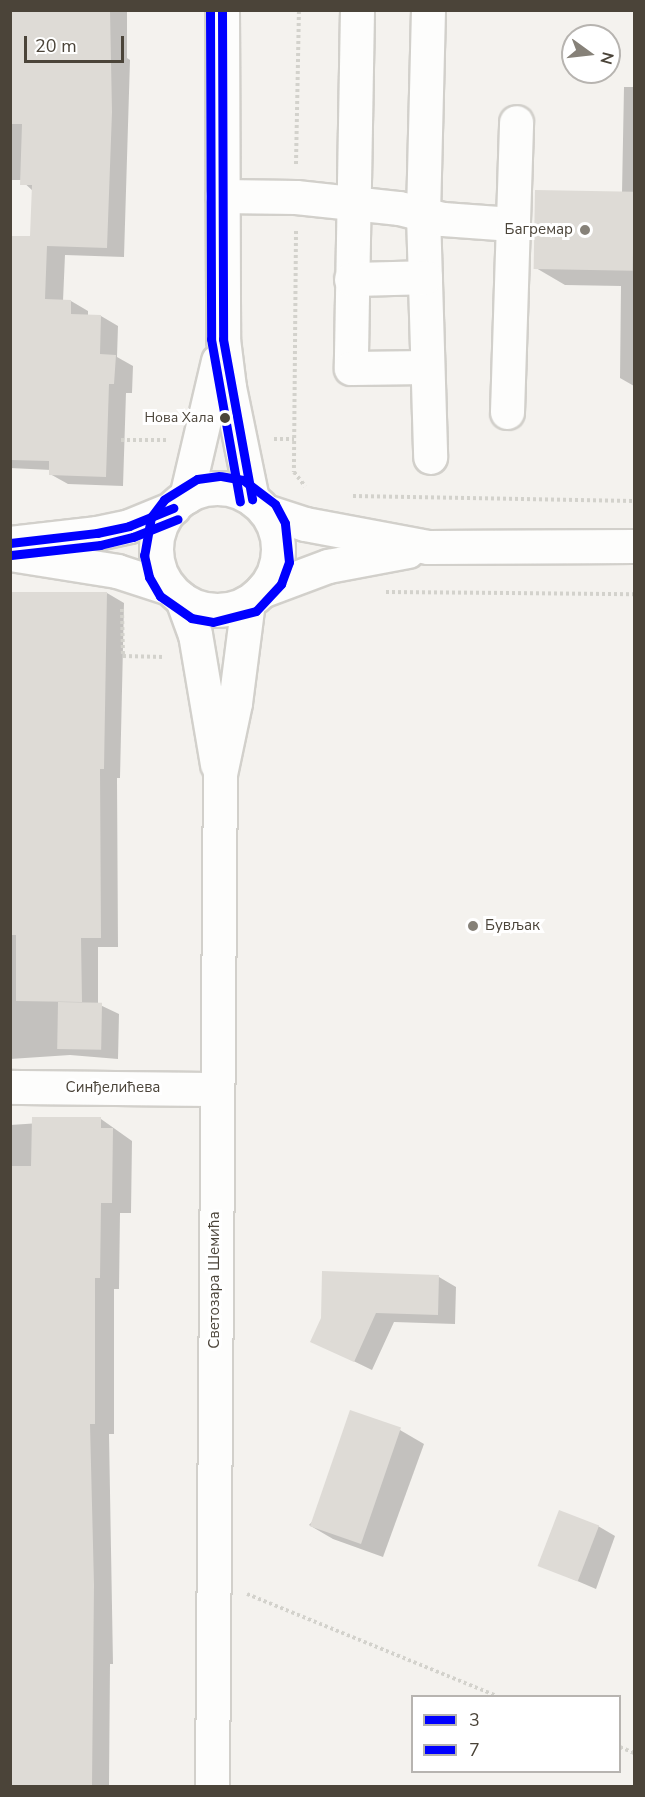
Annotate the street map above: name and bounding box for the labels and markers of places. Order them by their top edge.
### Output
place label: Багремар [505,221,573,239]
marker: Багремар [578,223,592,237]
place label: Нова Хала [144,410,214,426]
marker: Нова Хала [219,412,231,424]
place label: Бувљак [485,917,540,935]
marker: Бувљак [466,919,480,933]

